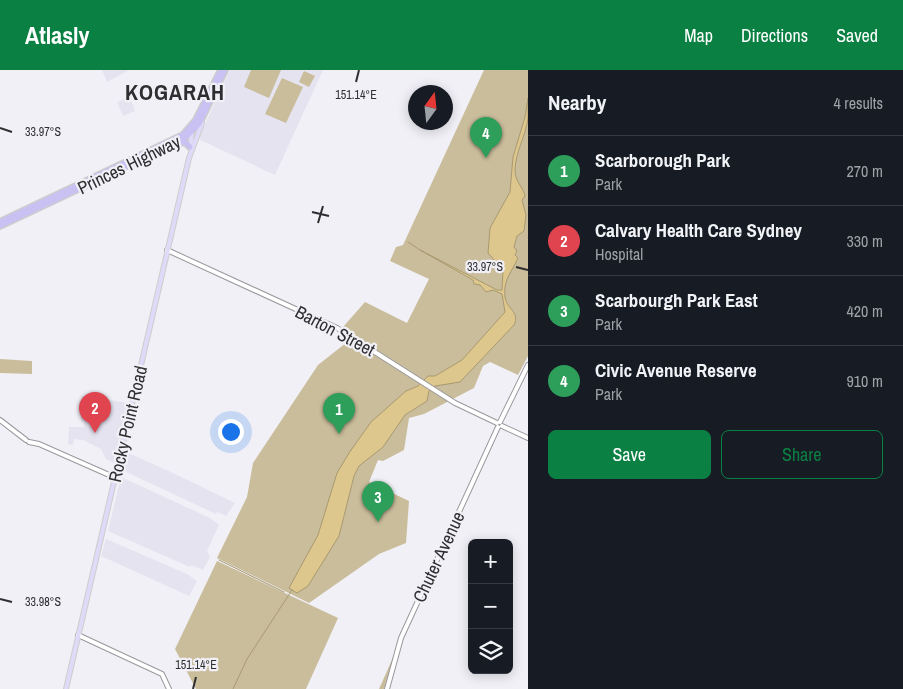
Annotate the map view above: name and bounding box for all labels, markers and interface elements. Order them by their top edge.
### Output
text: Atlasly [25,19,90,51]
text: Map [684,23,713,48]
text: Directions [741,23,808,48]
text: Saved [836,23,878,48]
district label: KOGARAH [125,77,225,107]
north arrow [408,85,453,130]
text: 151.14°E [335,87,377,103]
text: Nearby [548,88,606,117]
text: 4 results [833,92,883,114]
pin: 4 [470,117,502,158]
text: 33.97°S [25,124,61,140]
street label: Princes Highway [73,129,185,200]
text: Scarborough Park [595,147,730,173]
text: 1 [560,160,568,182]
text: 270 m [847,160,883,182]
text: Park [595,173,622,195]
text: Calvary Health Care Sydney [595,217,802,243]
text: 2 [560,230,568,252]
text: 330 m [847,230,883,252]
text: Hospital [595,243,643,265]
text: 33.97°S [467,259,503,275]
text: Scarbourgh Park East [595,287,758,313]
street label: Barton Street [291,299,380,362]
text: 3 [560,300,568,322]
text: 420 m [847,300,883,322]
text: Park [595,313,622,335]
text: Civic Avenue Reserve [595,357,757,383]
street label: Rocky Point Road [102,363,153,485]
text: 4 [560,370,568,392]
text: 910 m [847,370,883,392]
text: Park [595,383,622,405]
pin: 2 [79,392,111,433]
pin: 1 [323,393,355,434]
your location [218,419,244,445]
button: Save [548,430,711,479]
button: Share [721,430,883,479]
pin: 3 [362,481,394,522]
street label: Chuter Avenue [407,507,470,606]
map controls [468,539,513,674]
button: + [468,539,513,584]
button: − [468,584,513,629]
text: 33.98°S [25,594,61,610]
button: layers [468,629,513,674]
text: 151.14°E [175,657,217,673]

